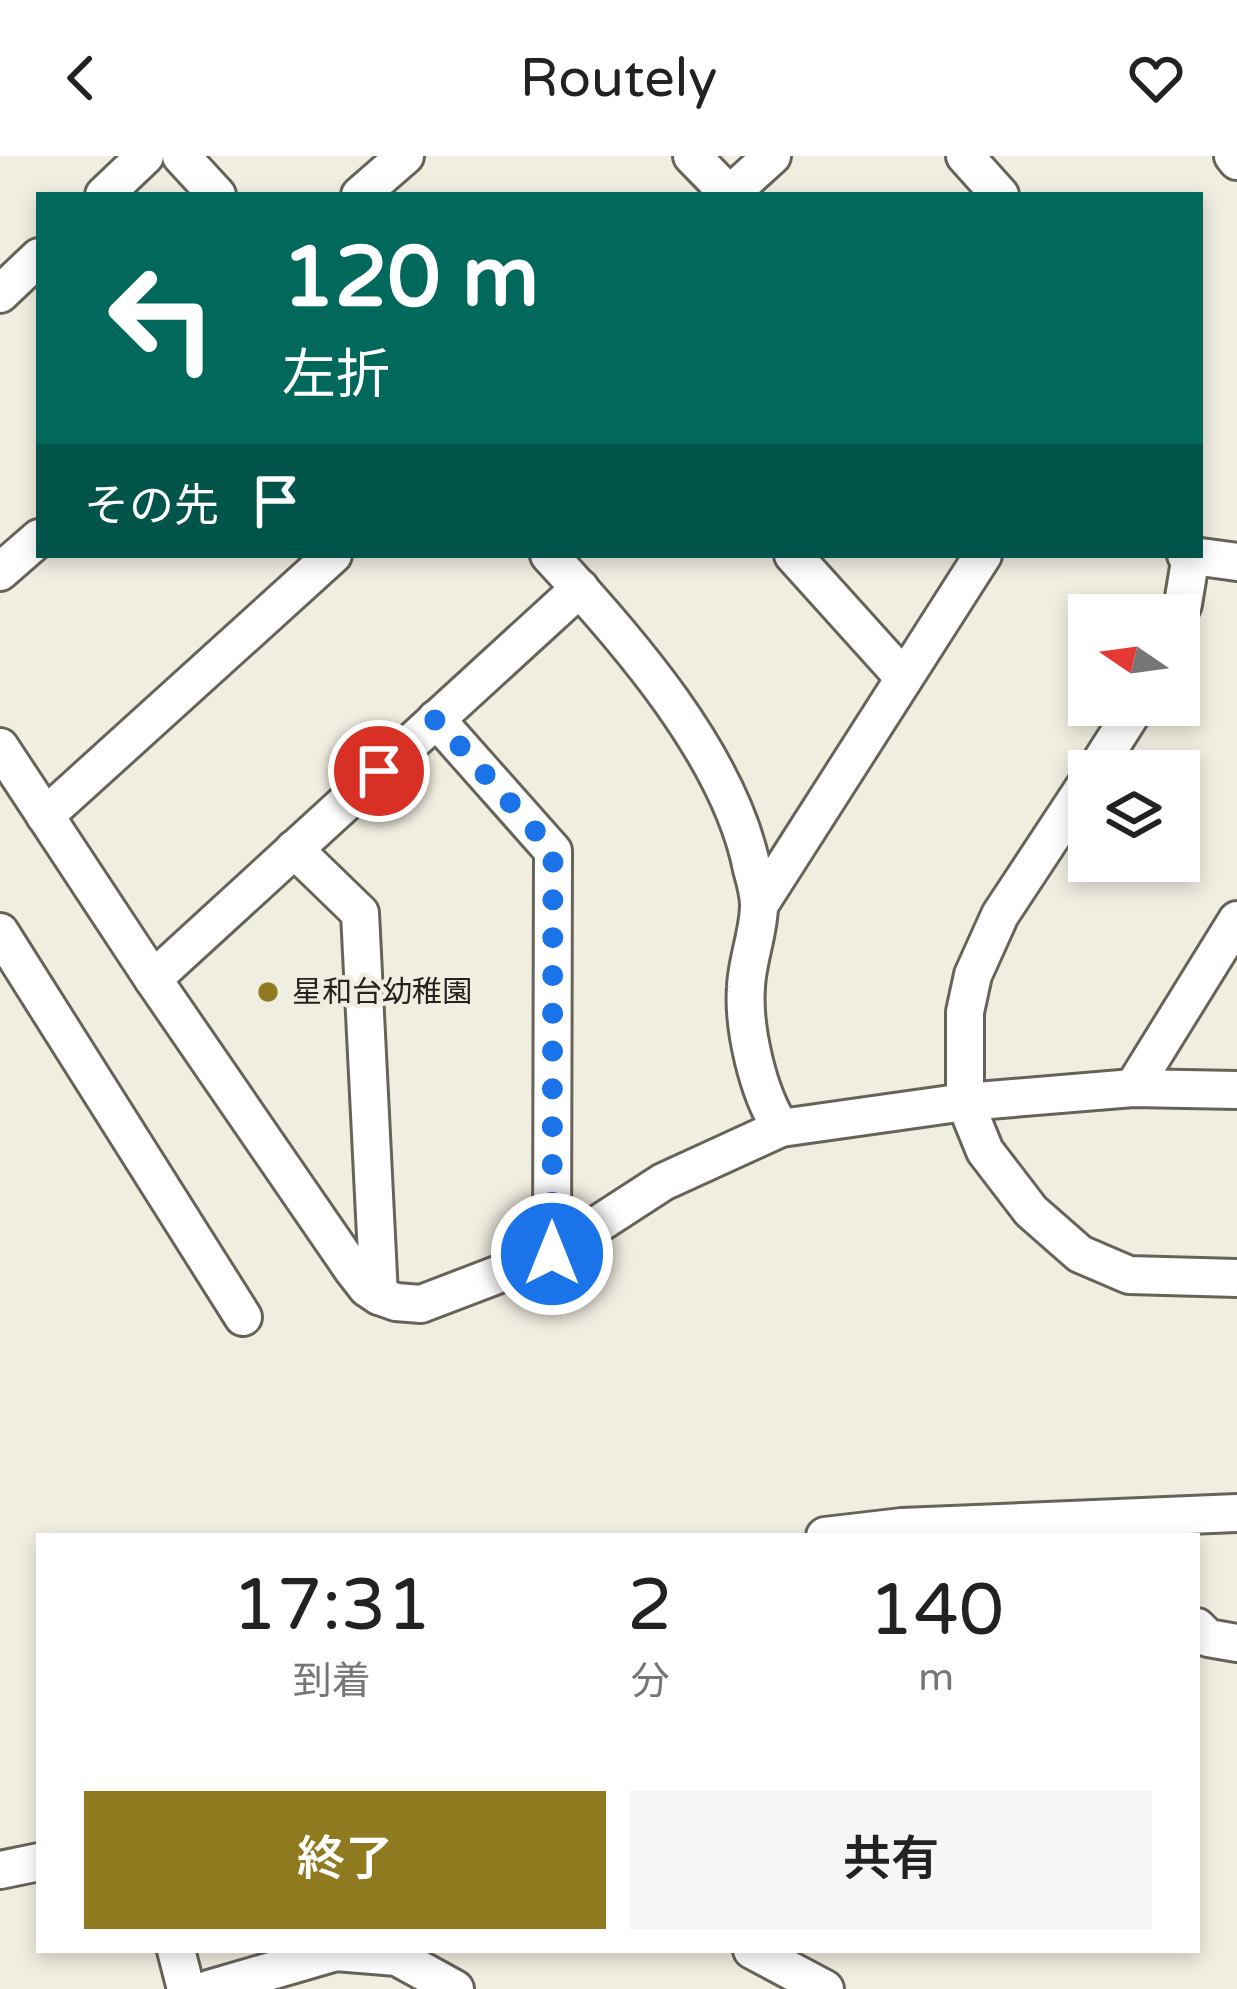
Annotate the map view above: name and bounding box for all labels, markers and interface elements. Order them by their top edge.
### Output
icon: back [48,45,114,111]
icon: heart [1123,45,1189,111]
text: Routely [520,46,717,111]
text: 120 m [282,228,539,329]
icon: left [84,240,240,396]
text: 左折 [282,343,390,408]
icon: arrive [243,468,309,534]
text: その先 [84,480,219,534]
north arrow [1068,594,1200,726]
map controls [1068,594,1200,882]
pin [328,720,430,822]
icon: arrive [346,738,412,804]
button: layers [1068,750,1200,882]
place label: 星和台幼稚園 [292,974,472,1011]
marker: 星和台幼稚園 [255,979,281,1005]
position arrow [489,1191,615,1317]
text: 17:31 [232,1563,431,1650]
text: 2 [627,1563,673,1650]
text: 140 [868,1568,1004,1655]
text: m [918,1654,954,1701]
text: 到着 [293,1658,371,1705]
text: 分 [630,1658,669,1705]
button: 終了 [84,1791,606,1929]
button: 共有 [630,1791,1152,1929]

